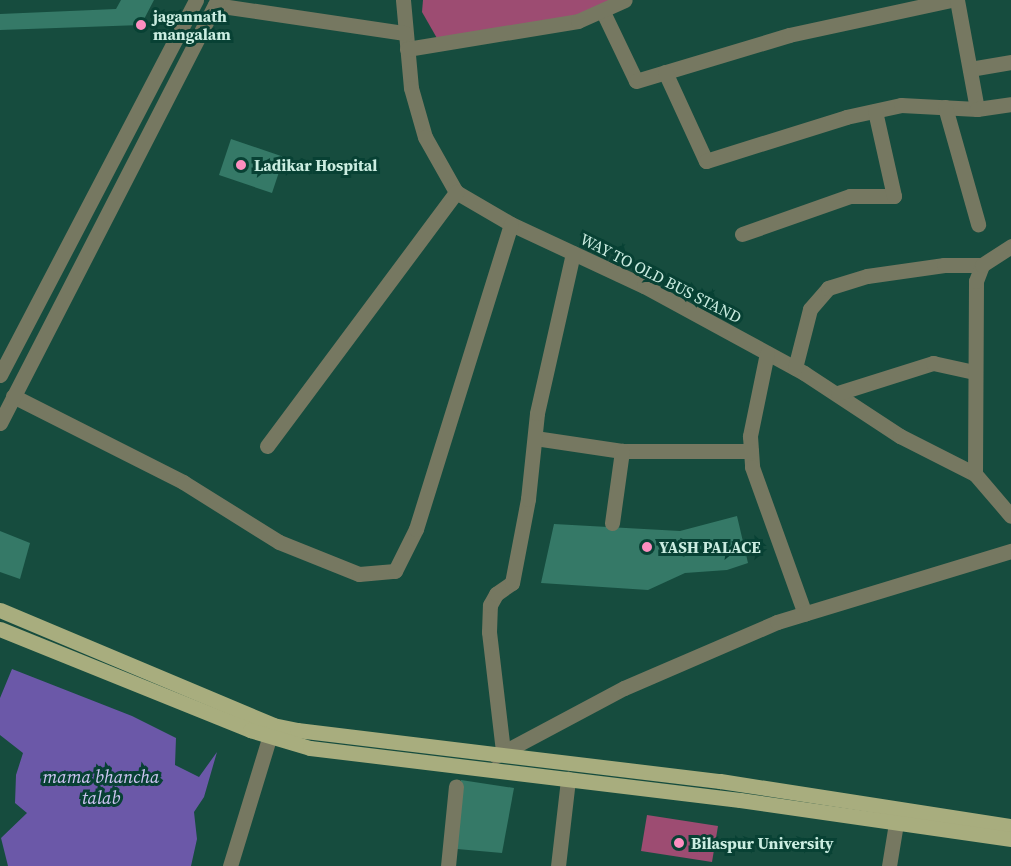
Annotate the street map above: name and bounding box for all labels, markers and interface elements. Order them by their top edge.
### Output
place label: jagannath mangalam [153,6,231,44]
marker: jagannath mangalam [134,18,148,32]
place label: Ladikar Hospital [254,155,377,175]
marker: Ladikar Hospital [232,156,250,174]
street label: WAY TO OLD BUS STAND [577,229,745,327]
place label: YASH PALACE [659,537,761,557]
marker: YASH PALACE [640,540,654,554]
water label: mama bhancha talab [43,767,159,810]
place label: Bilaspur University [691,833,834,853]
marker: Bilaspur University [672,836,686,850]

